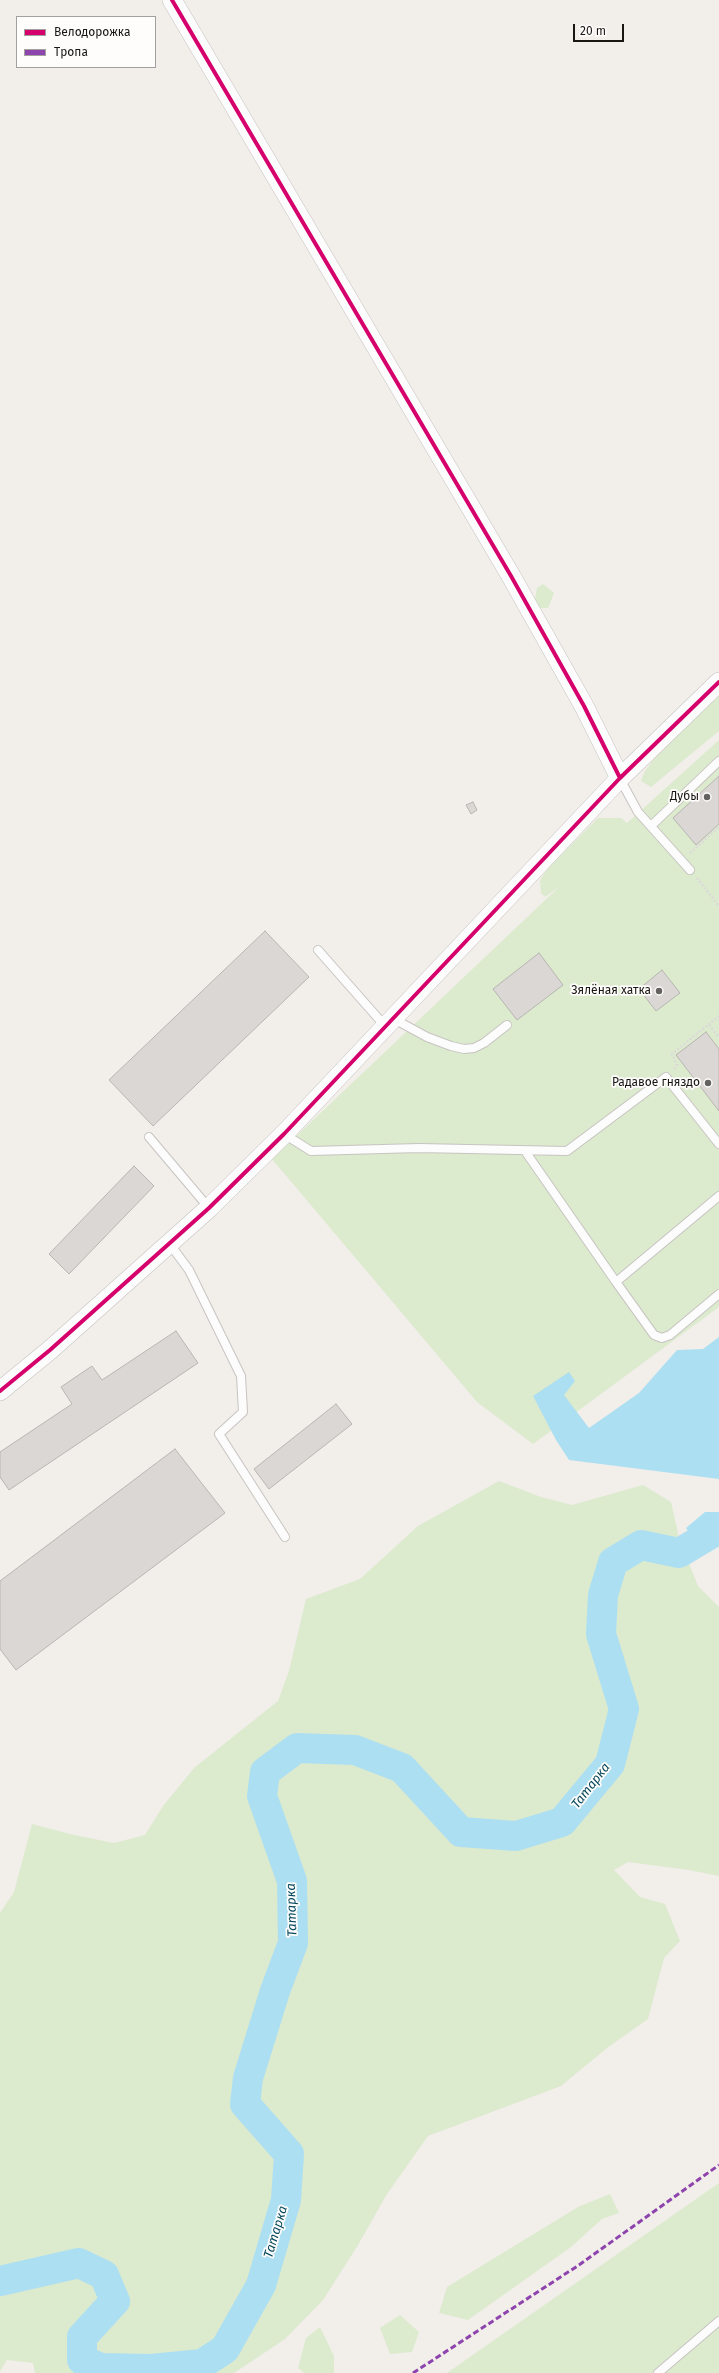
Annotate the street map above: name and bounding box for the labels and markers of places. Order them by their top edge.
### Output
place label: Дубы [670,790,699,804]
marker: Дубы [702,792,712,802]
place label: Зялёная хатка [571,984,651,998]
marker: Зялёная хатка [654,986,664,996]
place label: Радавое гняздо [612,1076,700,1090]
marker: Радавое гняздо [703,1078,713,1088]

